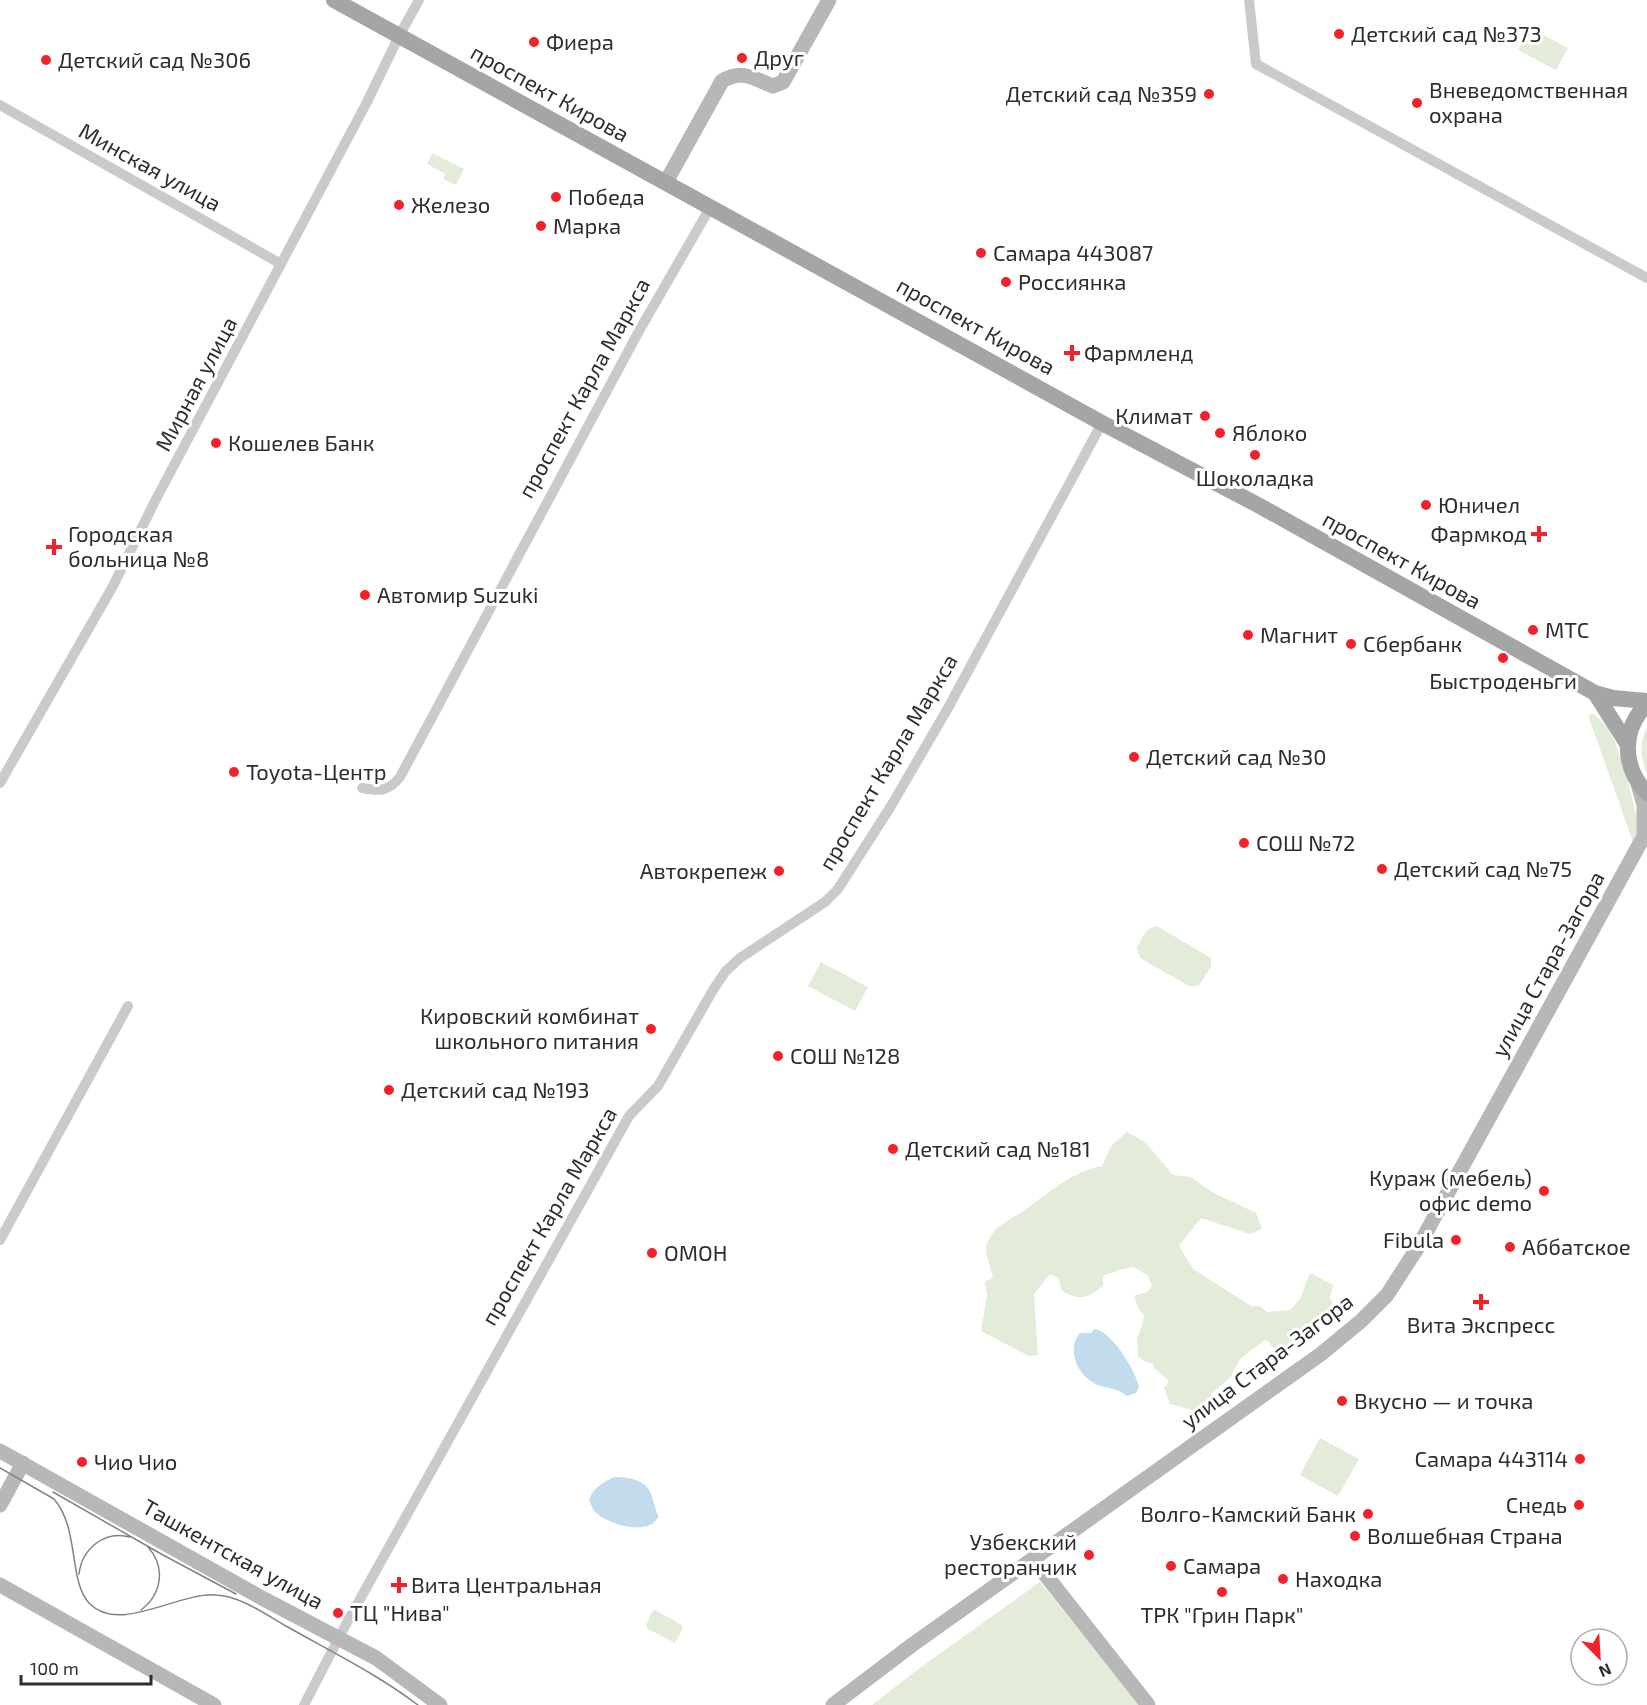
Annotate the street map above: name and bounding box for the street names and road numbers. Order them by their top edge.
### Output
street label: проспект Кирова [467,38,634,146]
street label: Минская улица [75,116,226,217]
street label: проспект Кирова [893,271,1060,379]
street label: проспект Карла Маркса [512,273,654,502]
street label: Мирная улица [149,312,242,456]
street label: проспект Кирова [1319,505,1486,613]
street label: проспект Карла Маркса [812,649,962,874]
street label: улица Стара-Загора [1485,866,1610,1061]
street label: проспект Карла Маркса [475,1102,621,1329]
street label: улица Стара-Загора [1175,1287,1358,1434]
street label: Ташкентская улица [138,1493,328,1615]

